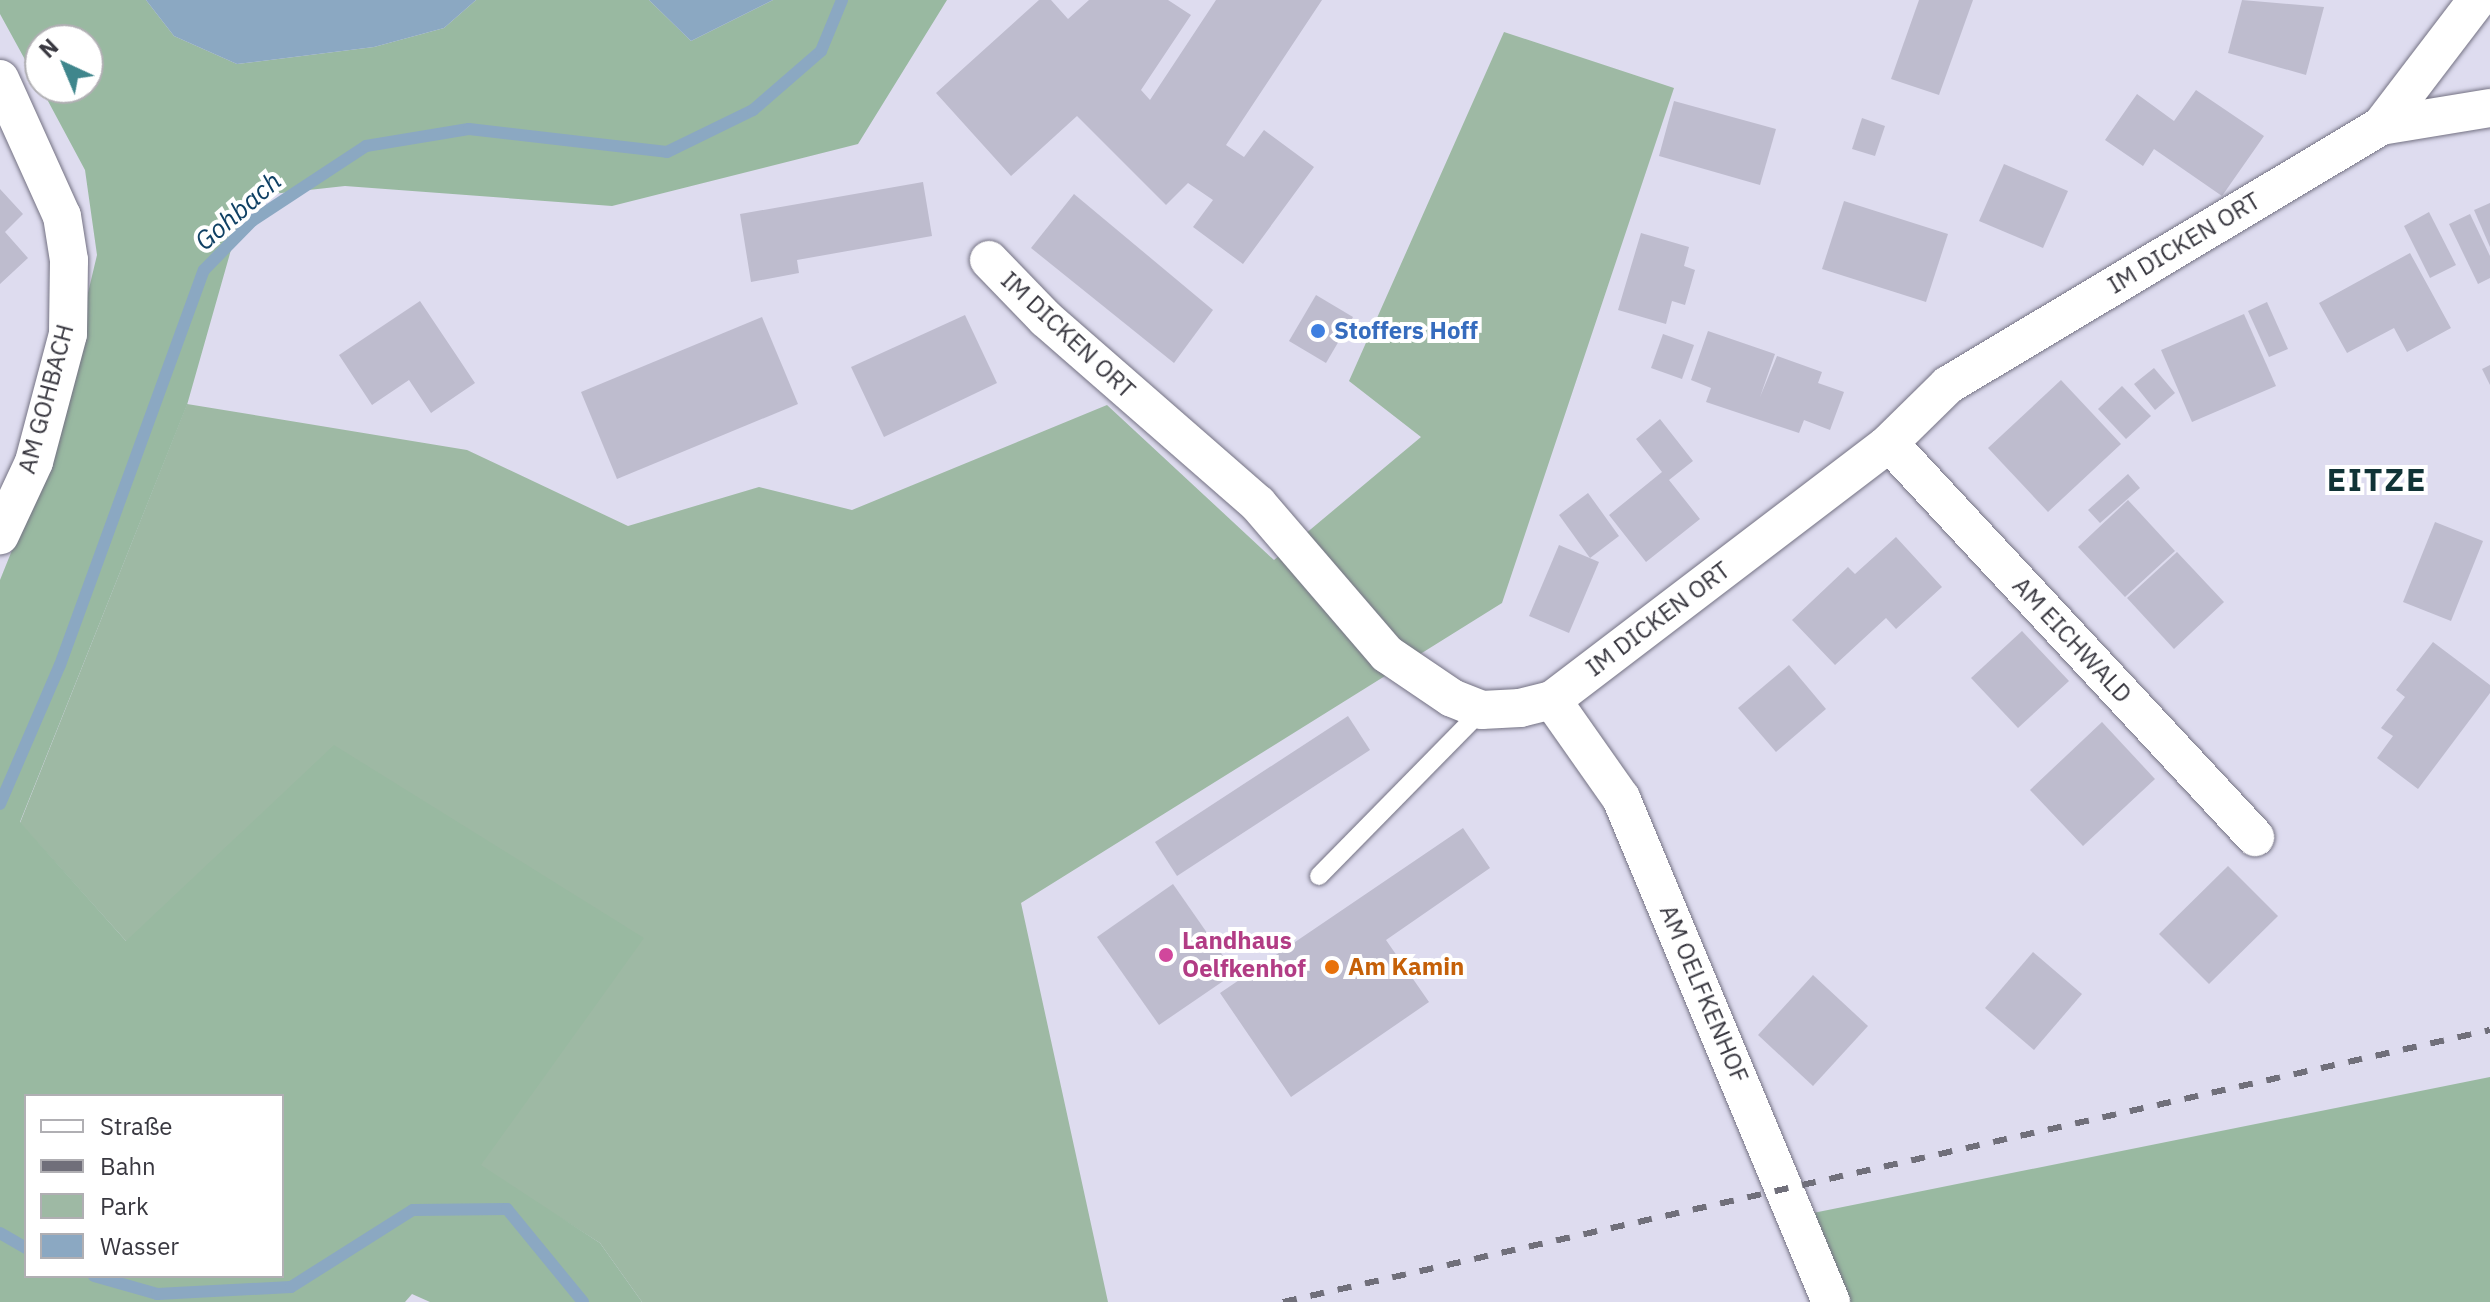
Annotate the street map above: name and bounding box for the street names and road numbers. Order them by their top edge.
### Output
street label: IM DICKEN ORT [2103,186,2265,300]
street label: IM DICKEN ORT [995,266,1141,404]
street label: AM GOHBACH [12,321,80,477]
street label: IM DICKEN ORT [1580,556,1736,682]
street label: AM EICHWALD [2007,571,2137,709]
street label: AM OELFKENHOF [1654,901,1754,1087]

